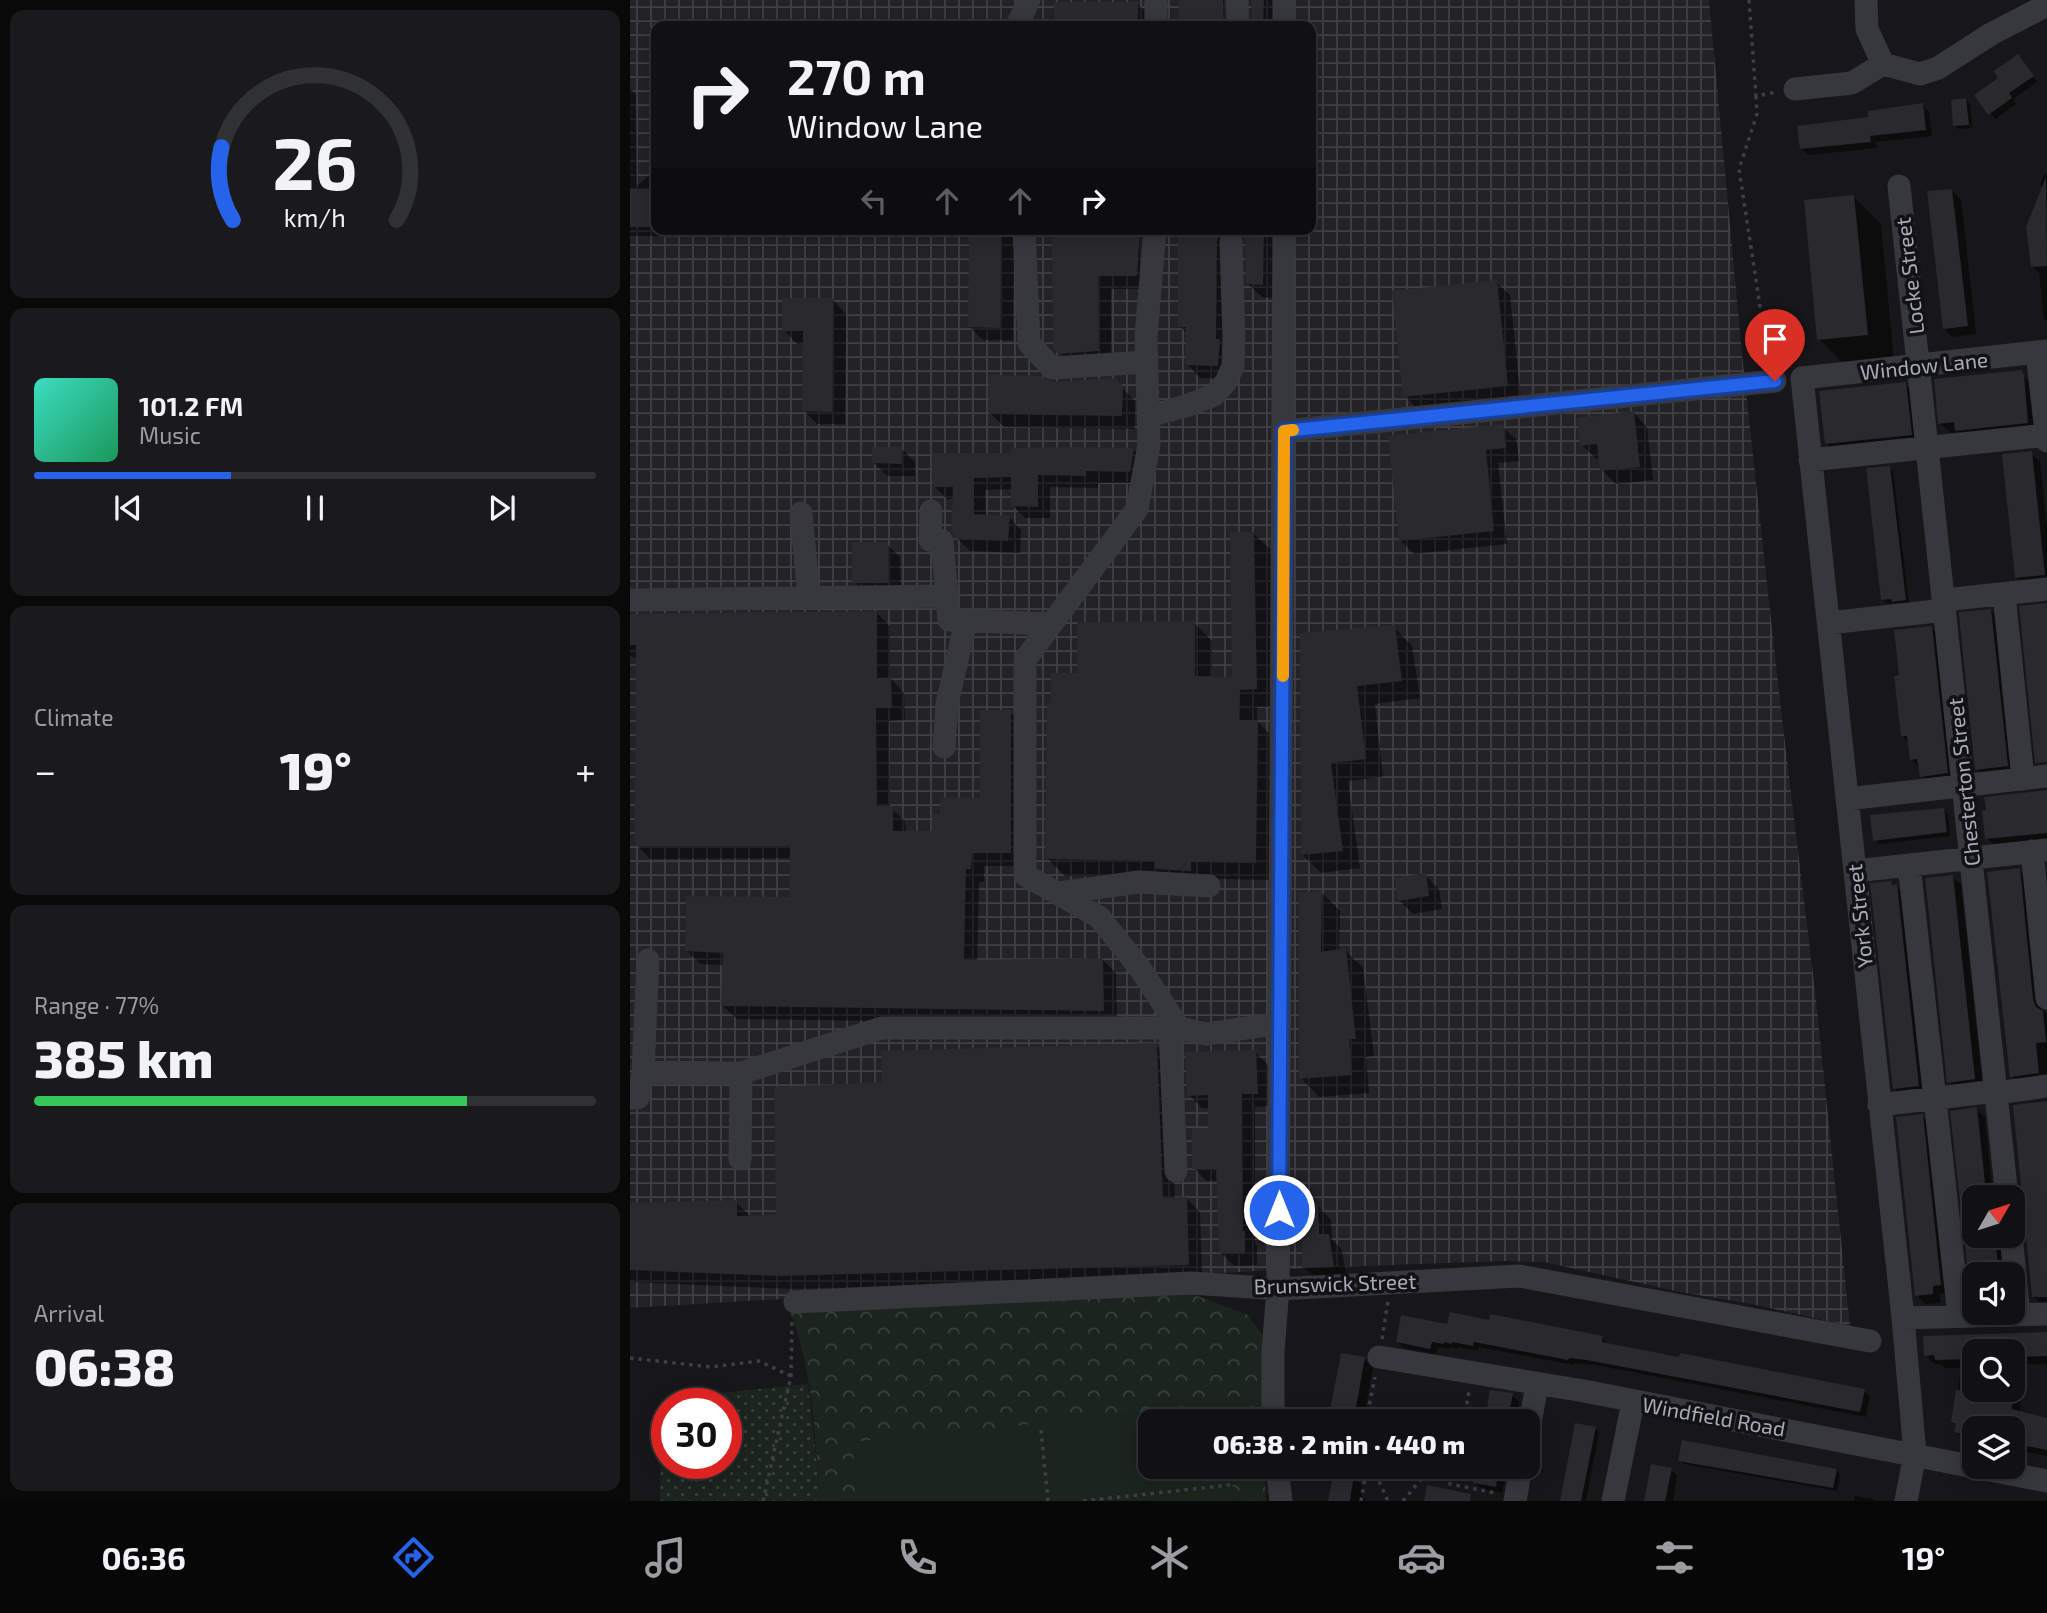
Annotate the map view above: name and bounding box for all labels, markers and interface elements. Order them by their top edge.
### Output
text: 270 m [787,46,926,105]
icon: right [672,49,763,140]
text: Window Lane [787,106,983,144]
text: 26 [272,117,358,205]
icon: left [855,182,893,220]
icon: ahead [928,182,966,220]
icon: ahead [1001,182,1039,220]
icon: right [1074,182,1112,220]
text: km/h [284,202,346,232]
street label: Locke Street [1889,216,1929,336]
pin [1745,309,1805,381]
icon: arrive [1756,320,1794,358]
street label: Window Lane [1859,346,1989,384]
text: 101.2 FM [139,390,243,421]
text: Music [139,421,201,449]
icon: previous [109,489,147,527]
icon: pause [296,489,334,527]
icon: next [483,489,521,527]
street label: Chesterton Street [1942,697,1984,867]
text: Climate [34,703,114,731]
text: 19° [280,738,352,800]
text: − [34,747,56,793]
text: + [575,747,596,793]
street label: York Street [1841,863,1877,969]
text: Range · 77% [34,991,159,1019]
text: 385 km [34,1026,213,1088]
position arrow [1242,1173,1316,1247]
north arrow [1962,1185,2025,1248]
map controls [1962,1185,2025,1479]
button: sound [1962,1262,2025,1325]
street label: Brunswick Street [1253,1268,1417,1298]
text: Arrival [34,1299,104,1327]
text: 06:38 [34,1334,175,1396]
button: search [1962,1339,2025,1402]
speed limit sign: 30 [651,1388,742,1479]
street label: Windfield Road [1641,1391,1787,1441]
button: layers [1962,1416,2025,1479]
text: 06:38 · 2 min · 440 m [1213,1428,1465,1459]
icon: directions [389,1533,438,1582]
icon: music [641,1533,690,1582]
icon: phone [893,1533,942,1582]
icon: climate [1145,1533,1194,1582]
icon: car [1397,1533,1446,1582]
icon: filters [1650,1533,1699,1582]
text: 06:36 [102,1538,186,1576]
text: 19° [1902,1538,1945,1576]

